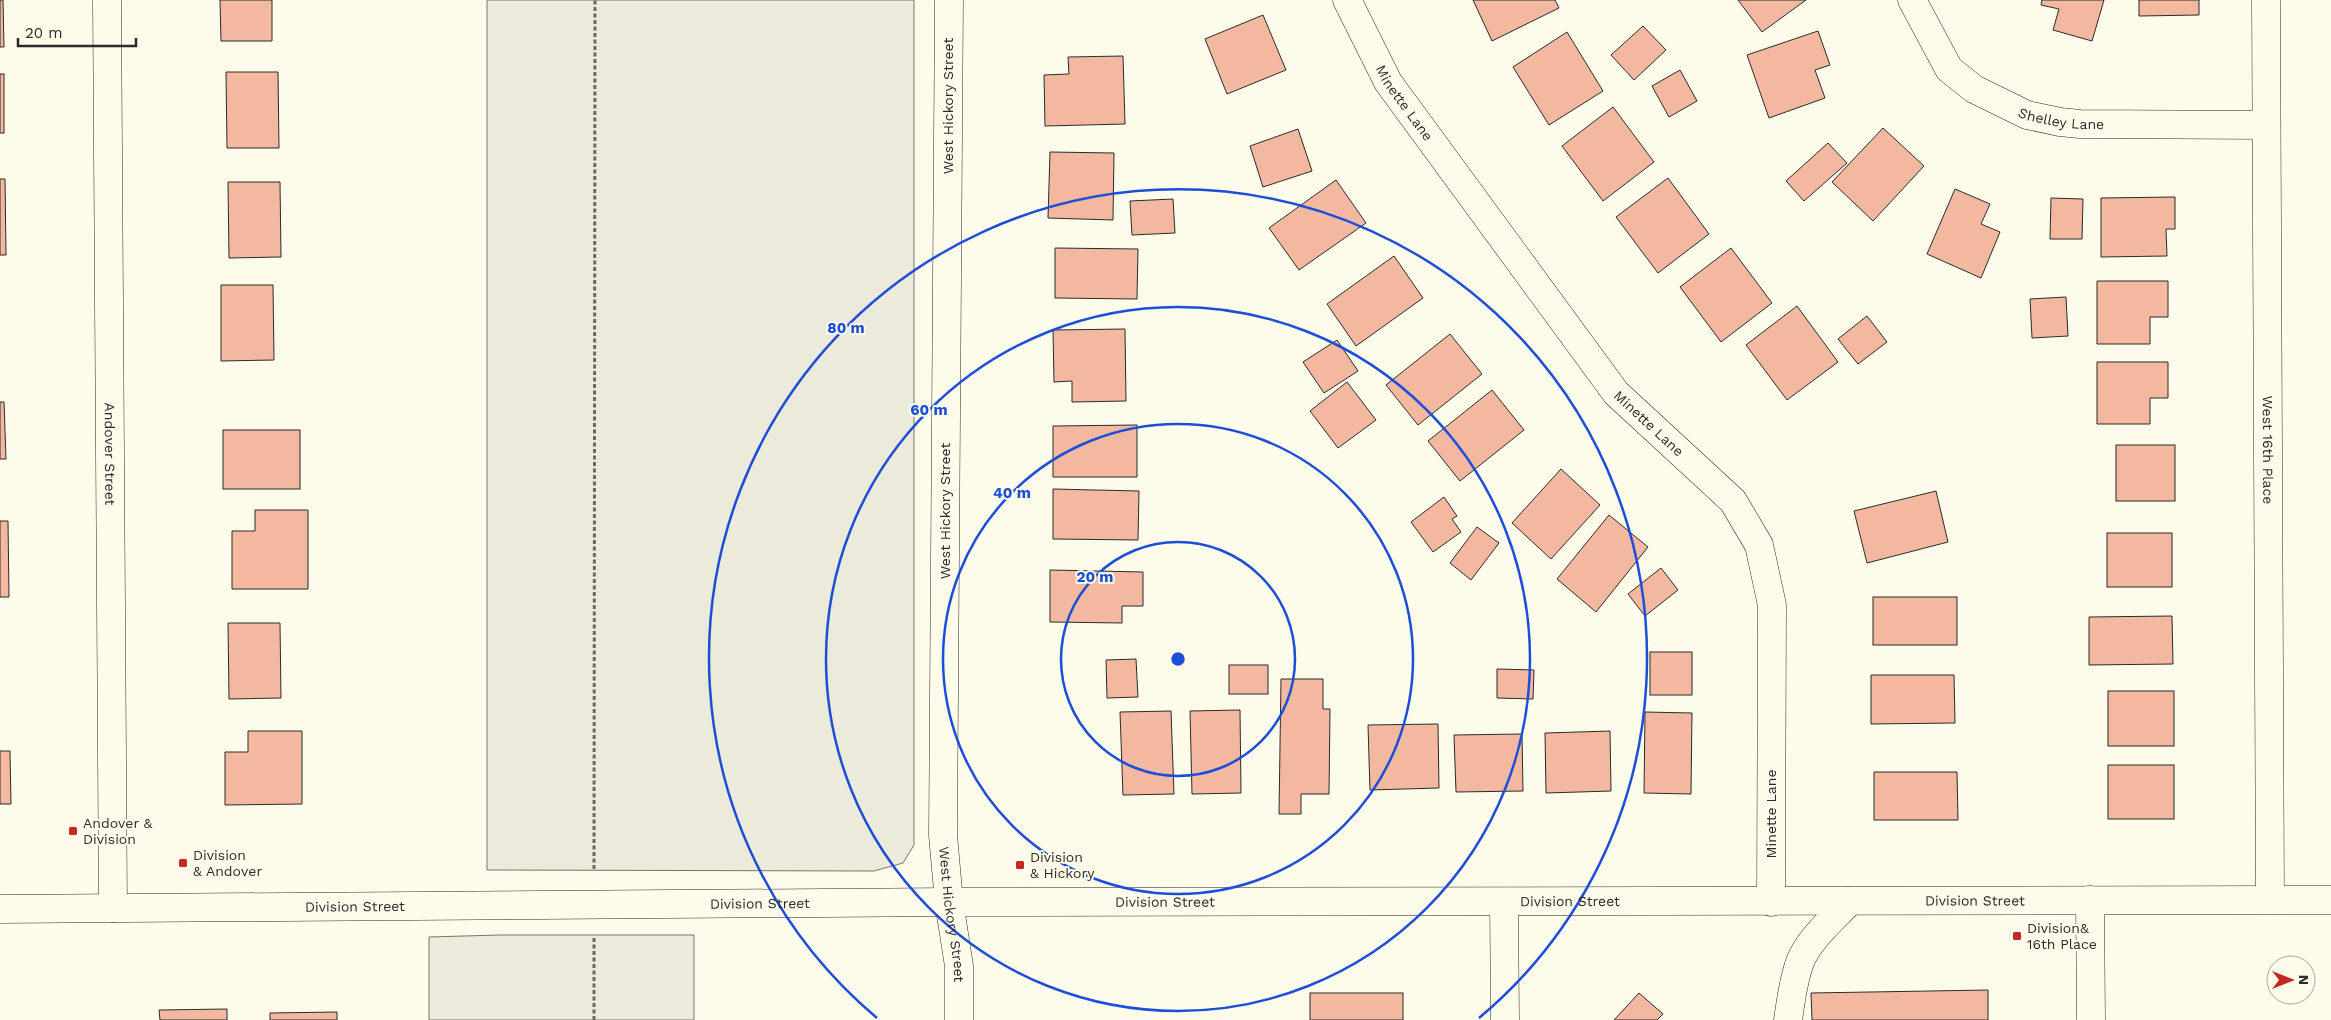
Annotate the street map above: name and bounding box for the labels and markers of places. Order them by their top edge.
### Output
centre of rings [1169,650,1187,668]
place label: Andover & Division [83,815,153,847]
marker: Andover & Division [67,825,79,837]
place label: Division & Andover [193,847,262,879]
place label: Division & Hickory [1030,849,1095,881]
marker: Division & Andover [177,857,189,869]
marker: Division & Hickory [1014,859,1026,871]
place label: Division& 16th Place [2027,920,2097,952]
marker: Division& 16th Place [2011,930,2023,942]

